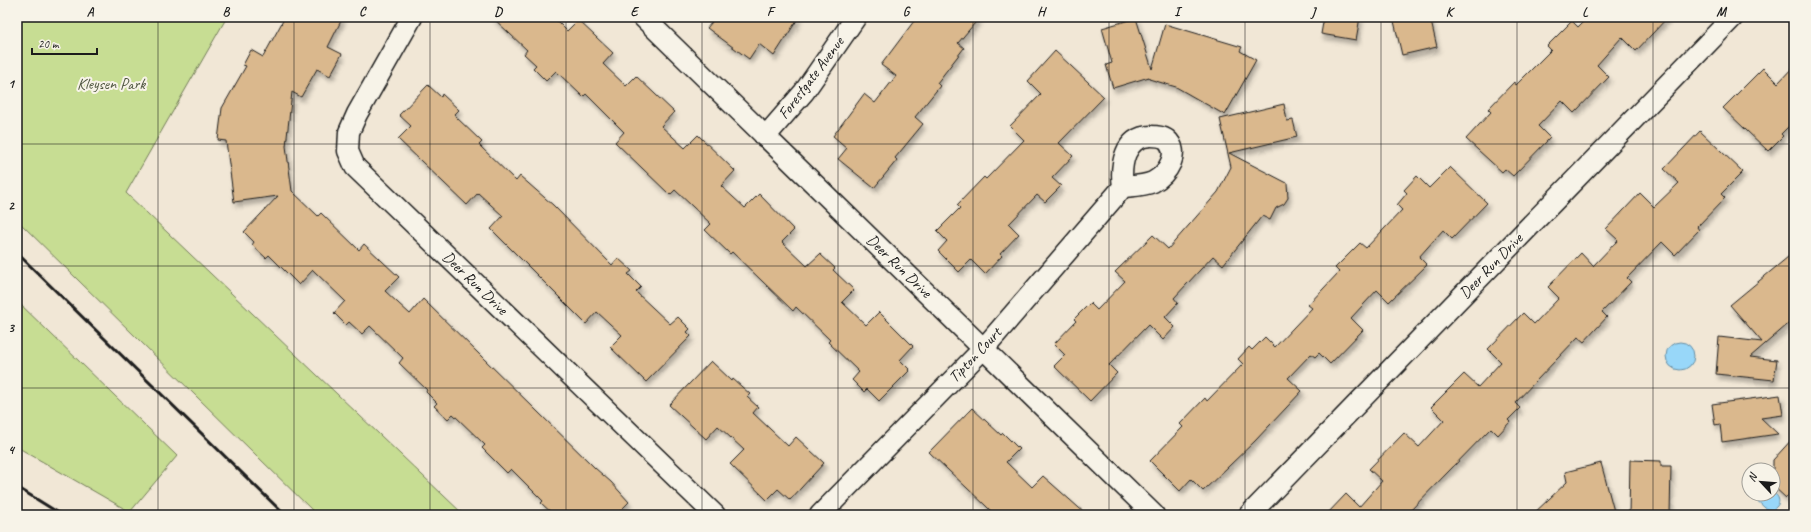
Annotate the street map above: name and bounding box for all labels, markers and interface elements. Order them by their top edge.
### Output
text: A [87,4,95,20]
text: B [223,4,231,20]
text: C [359,4,367,20]
text: D [494,4,503,20]
text: E [631,4,640,20]
text: F [767,4,776,20]
text: G [903,4,911,20]
text: H [1037,4,1047,20]
text: I [1174,4,1183,20]
text: J [1310,4,1317,20]
text: K [1446,4,1456,20]
text: L [1582,4,1589,20]
text: M [1716,4,1727,20]
scale bar [32,30,97,56]
street label: Forestgate Avenue [774,32,849,123]
text: 20 m [38,36,60,52]
park label: Kleysen Park [77,74,146,94]
text: 1 [8,76,16,92]
text: 2 [8,198,15,214]
street label: Deer Run Drive [1455,228,1528,303]
street label: Deer Run Drive [862,230,937,303]
street label: Deer Run Drive [438,247,513,320]
text: 3 [8,320,15,336]
street label: Tipton Court [944,322,1007,387]
text: 4 [8,442,16,458]
north arrow [1741,462,1781,502]
text: N [1744,470,1761,484]

